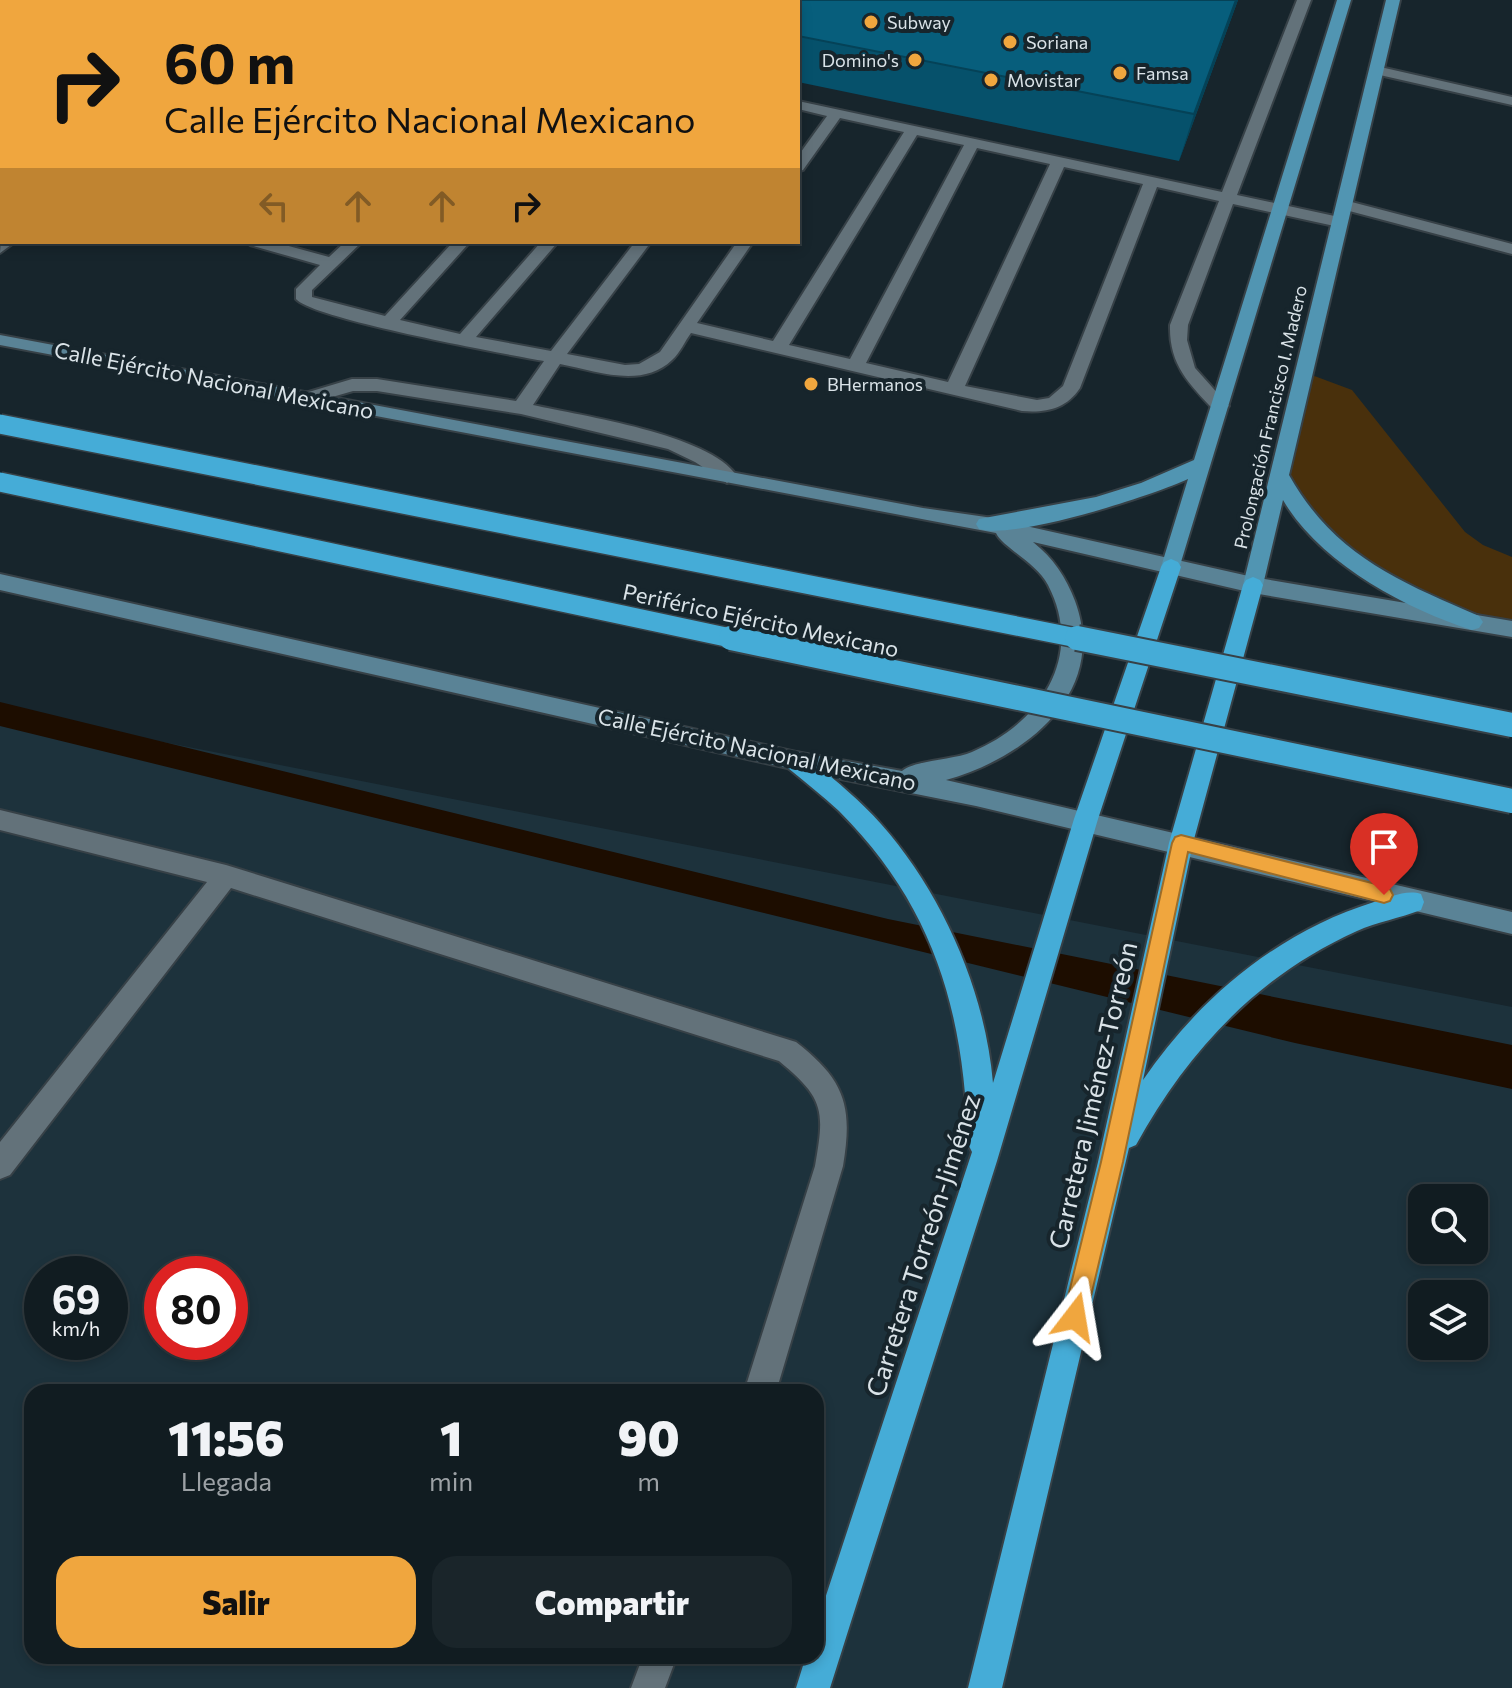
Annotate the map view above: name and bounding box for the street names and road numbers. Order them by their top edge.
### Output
street label: Prolongación Francisco I. Madero [1229,283,1311,551]
street label: Calle Ejército Nacional Mexicano [52,336,376,424]
street label: Periférico Ejército Mexicano [621,578,901,662]
street label: Calle Ejército Nacional Mexicano [595,702,919,796]
street label: Carretera Jiménez-Torreón [1042,938,1142,1252]
street label: Carretera Torreón-Jiménez [858,1090,986,1400]

